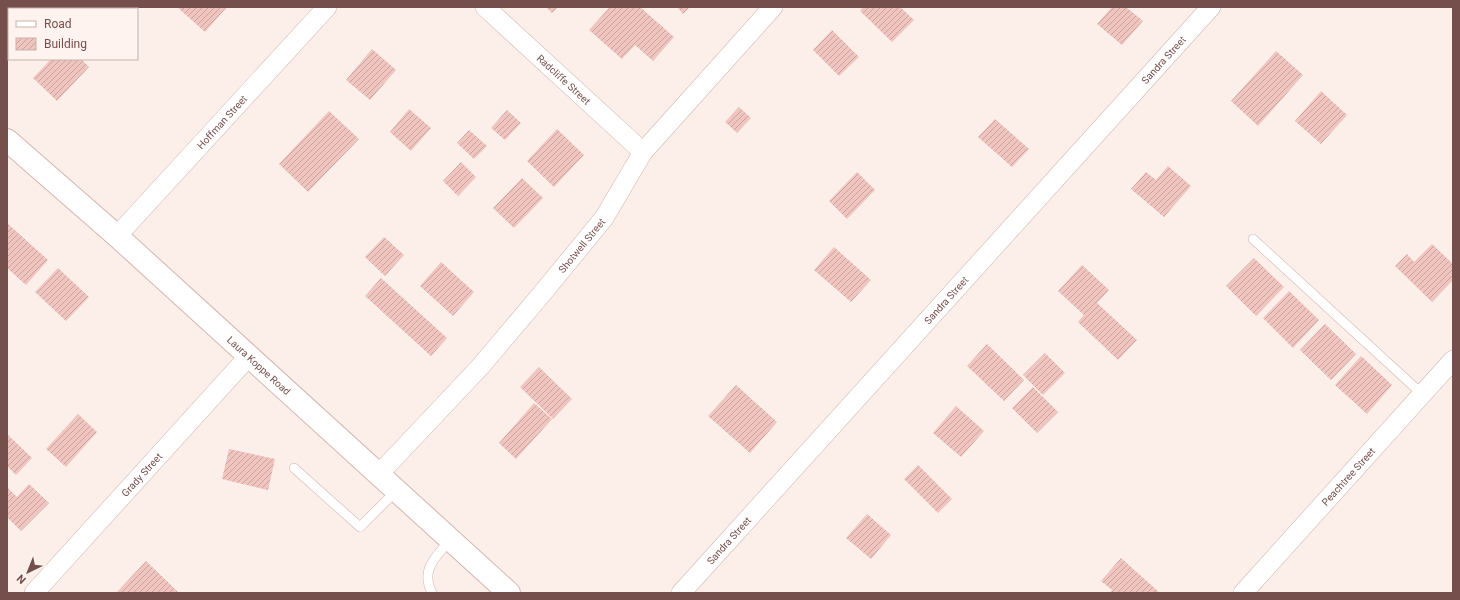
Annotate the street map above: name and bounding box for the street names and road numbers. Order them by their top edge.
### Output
street label: Sandra Street [1139,34,1188,86]
street label: Radcliffe Street [535,52,593,107]
street label: Hoffman Street [195,93,249,151]
street label: Shotwell Street [556,216,607,275]
street label: Sandra Street [922,274,970,326]
street label: Laura Koppe Road [225,334,293,397]
street label: Peachtree Street [1319,445,1377,507]
street label: Grady Street [119,451,164,498]
street label: Sandra Street [704,514,753,566]

